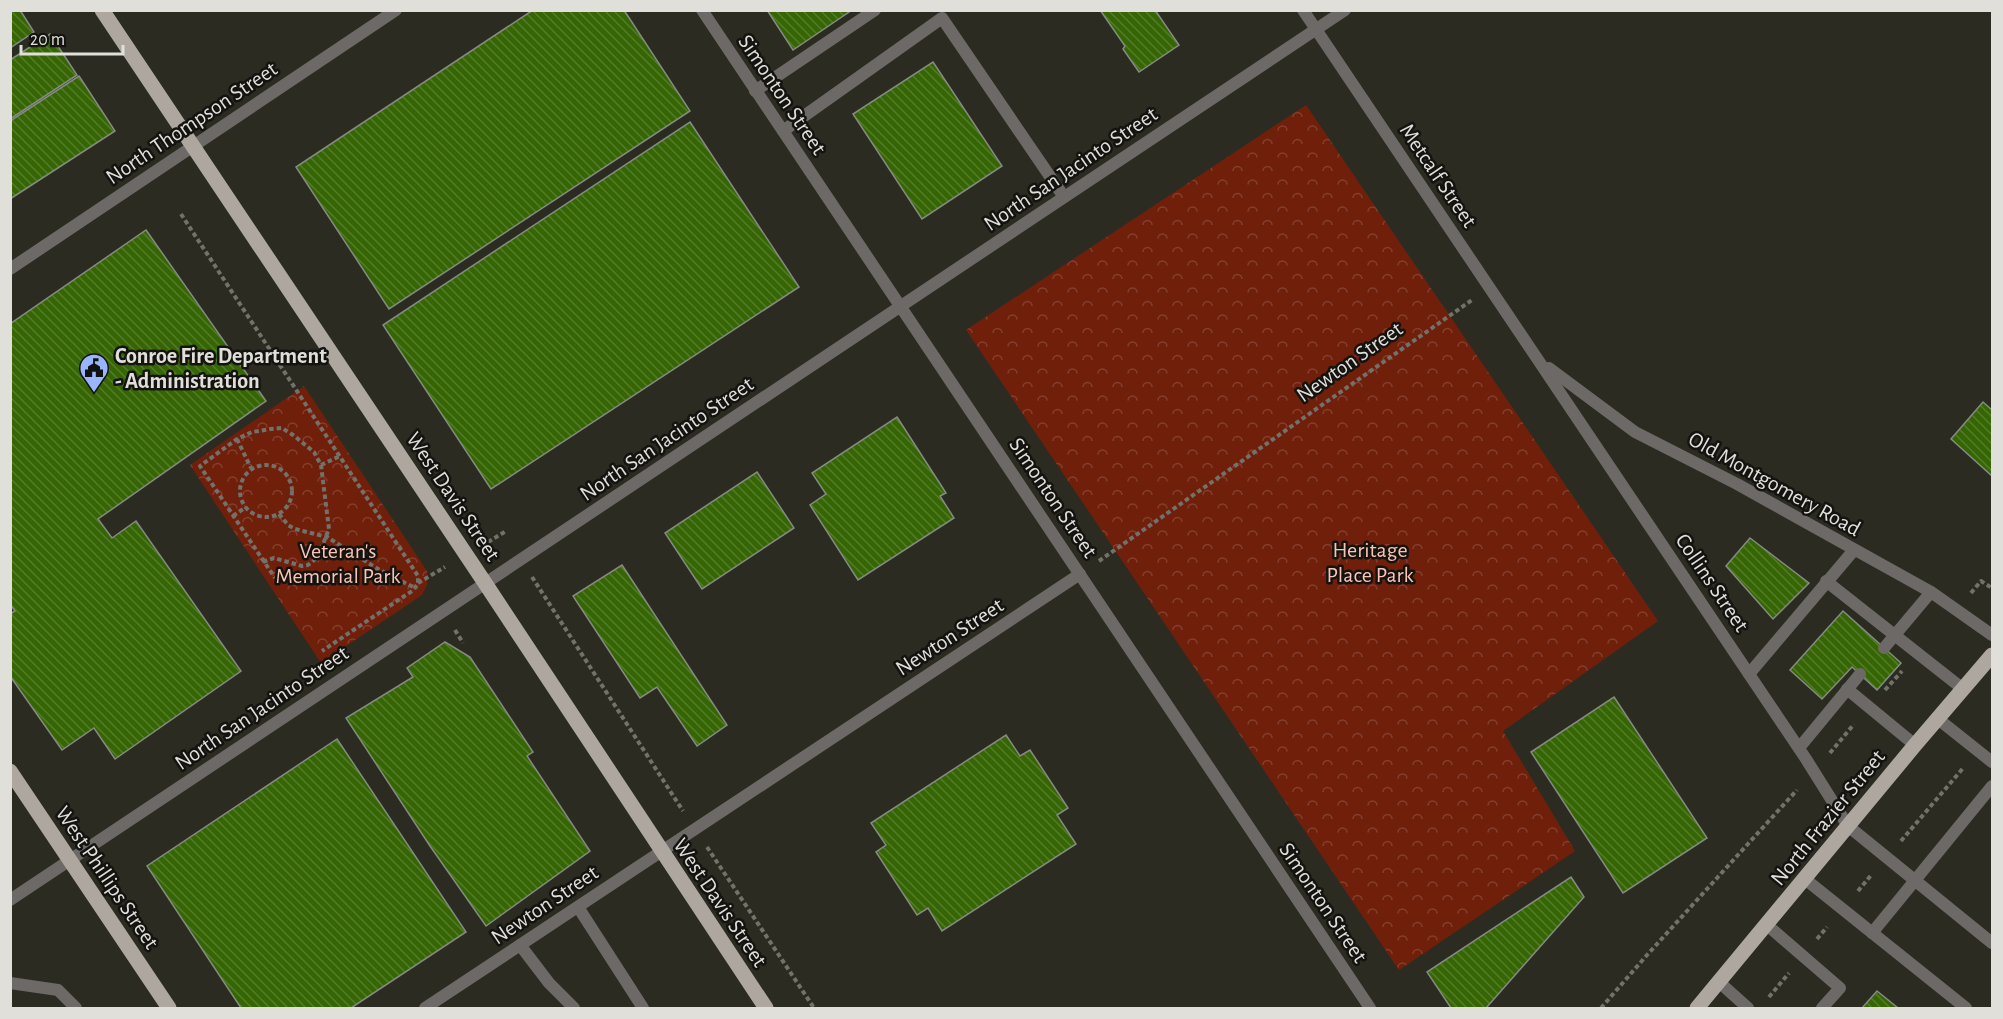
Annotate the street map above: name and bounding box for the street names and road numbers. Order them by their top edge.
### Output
street label: Simonton Street [734,31,830,158]
street label: North Thompson Street [102,57,281,188]
street label: North San Jacinto Street [980,103,1161,235]
street label: Metcalf Street [1396,120,1481,231]
street label: Newton Street [1293,317,1407,406]
street label: North San Jacinto Street [576,373,757,505]
street label: Old Montgomery Road [1685,427,1864,540]
street label: West Davis Street [402,428,504,565]
street label: Simonton Street [1005,434,1101,561]
street label: Collins Street [1671,530,1753,636]
street label: Newton Street [892,594,1007,680]
street label: North San Jacinto Street [171,642,352,774]
street label: North Frazier Street [1767,746,1889,890]
street label: West Phillips Street [51,802,163,953]
street label: West Davis Street [669,834,771,971]
street label: Simonton Street [1275,839,1371,966]
street label: Newton Street [487,861,602,949]

